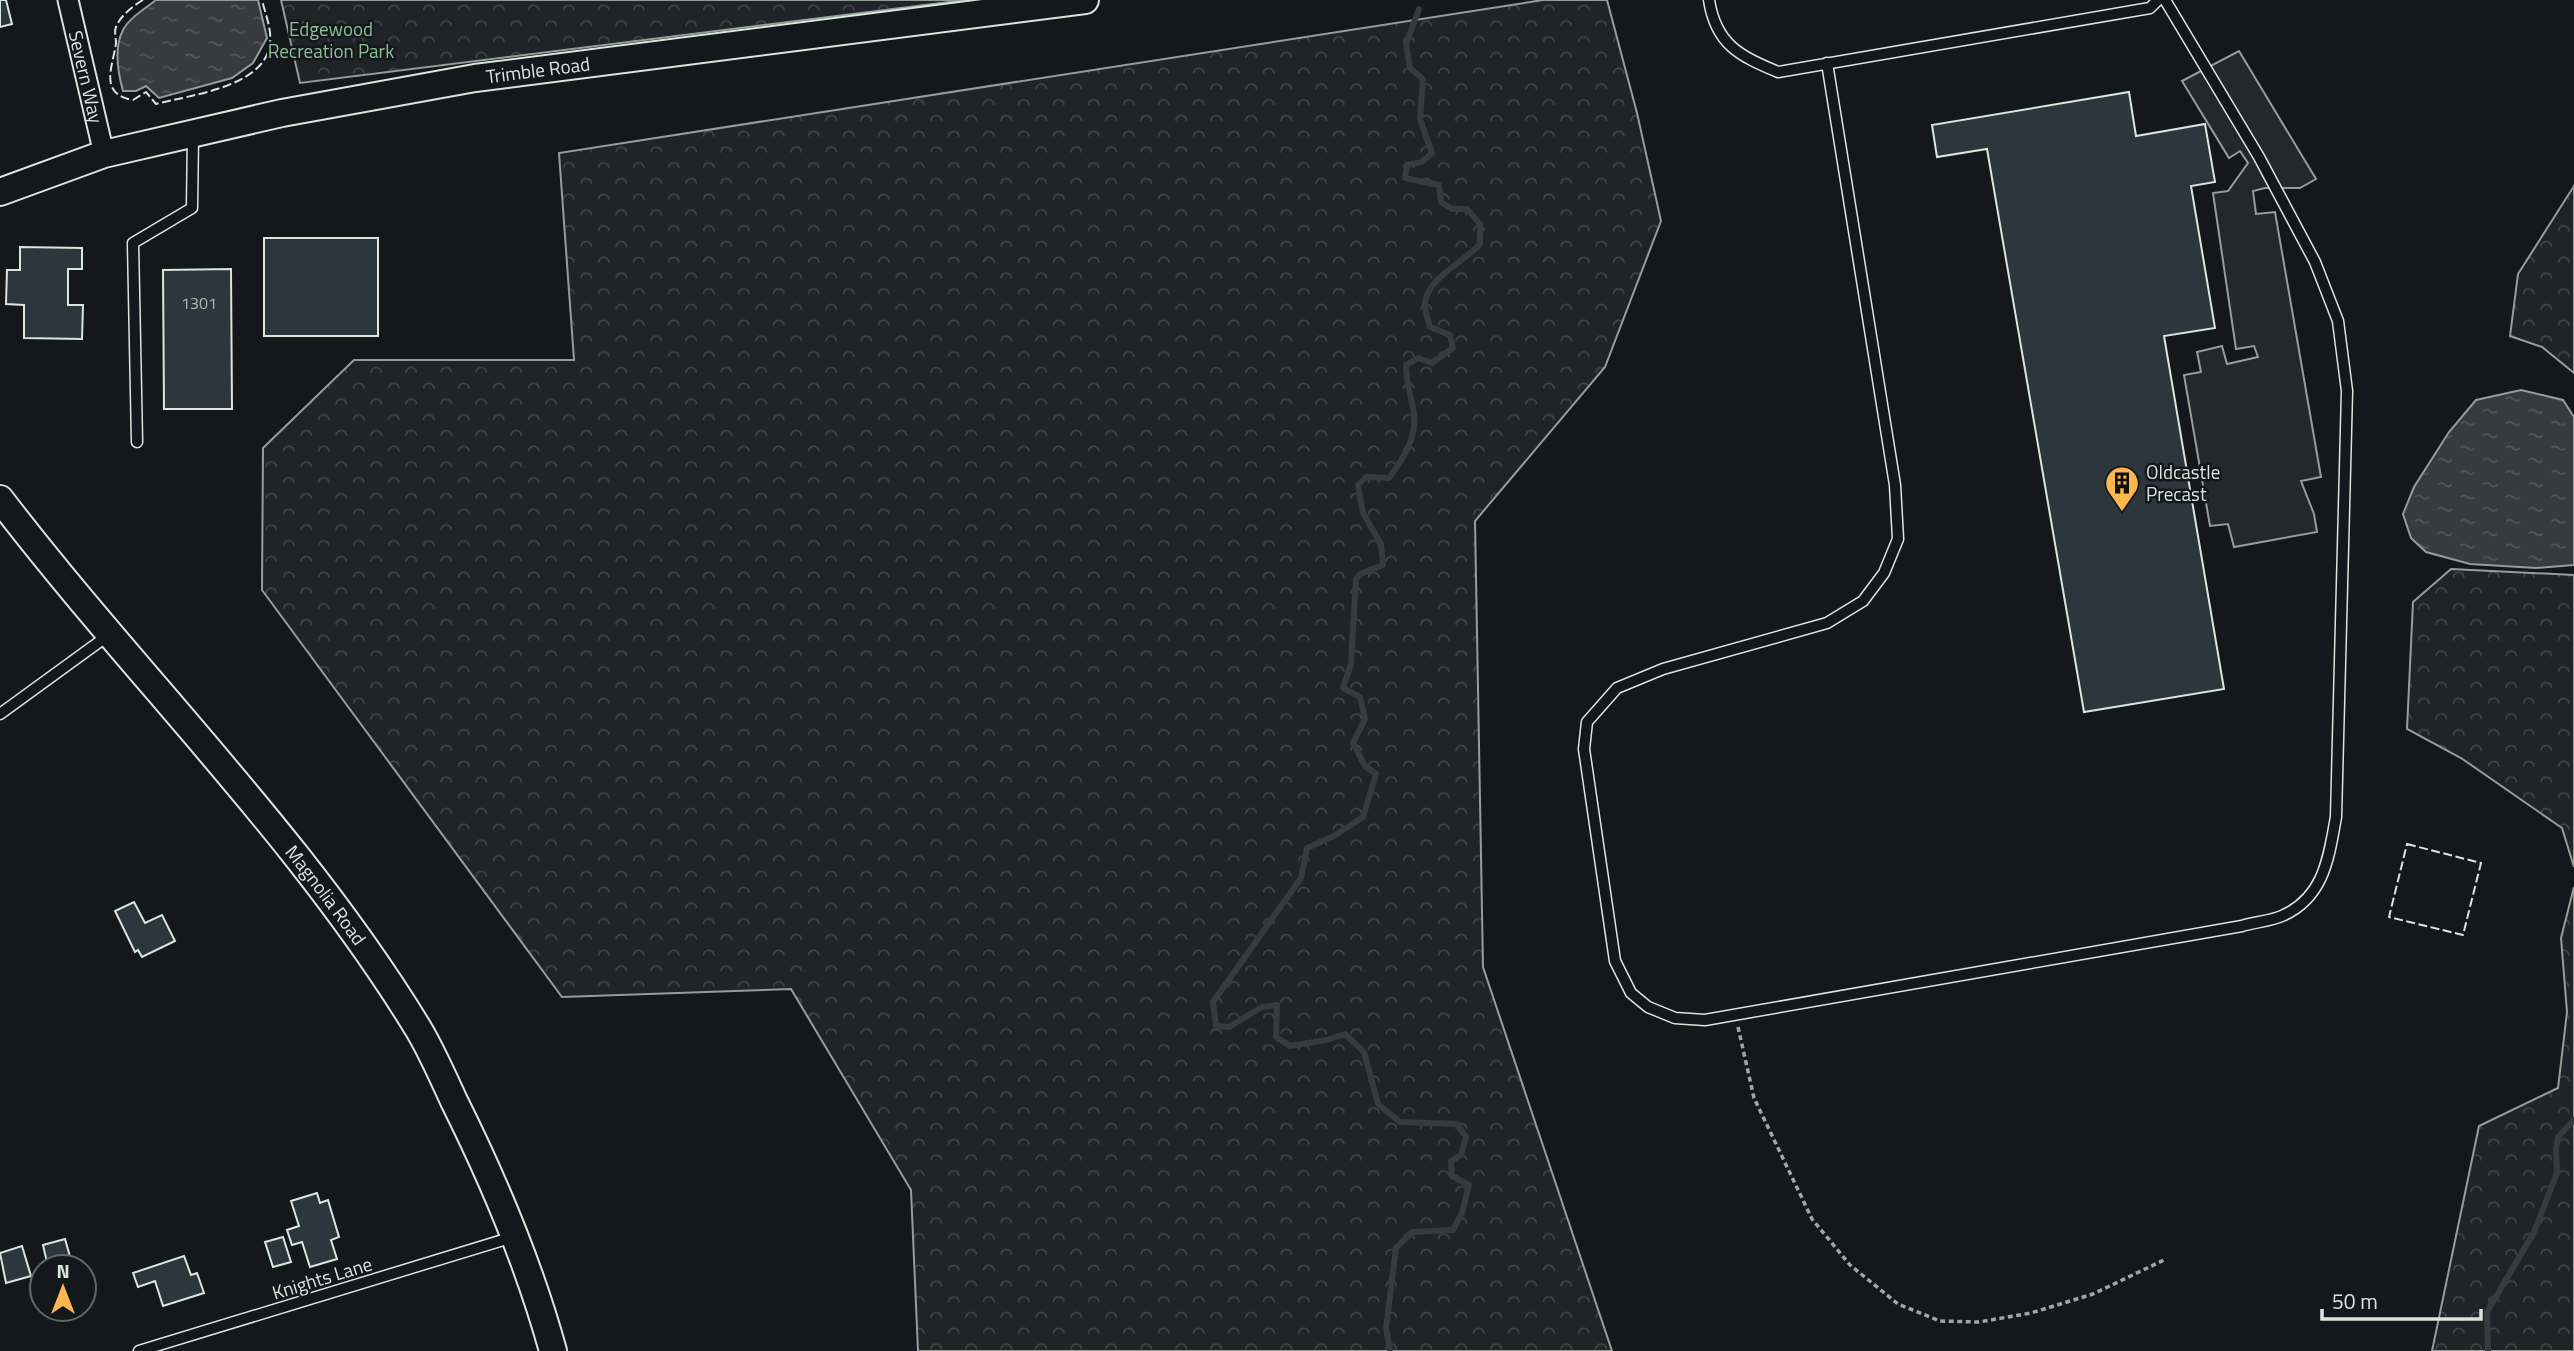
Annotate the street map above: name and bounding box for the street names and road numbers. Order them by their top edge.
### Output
street label: Severn Way [62,28,111,126]
street label: Trimble Road [484,48,592,90]
street label: Magnolia Road [279,838,374,951]
street label: Knights Lane [268,1249,375,1306]

